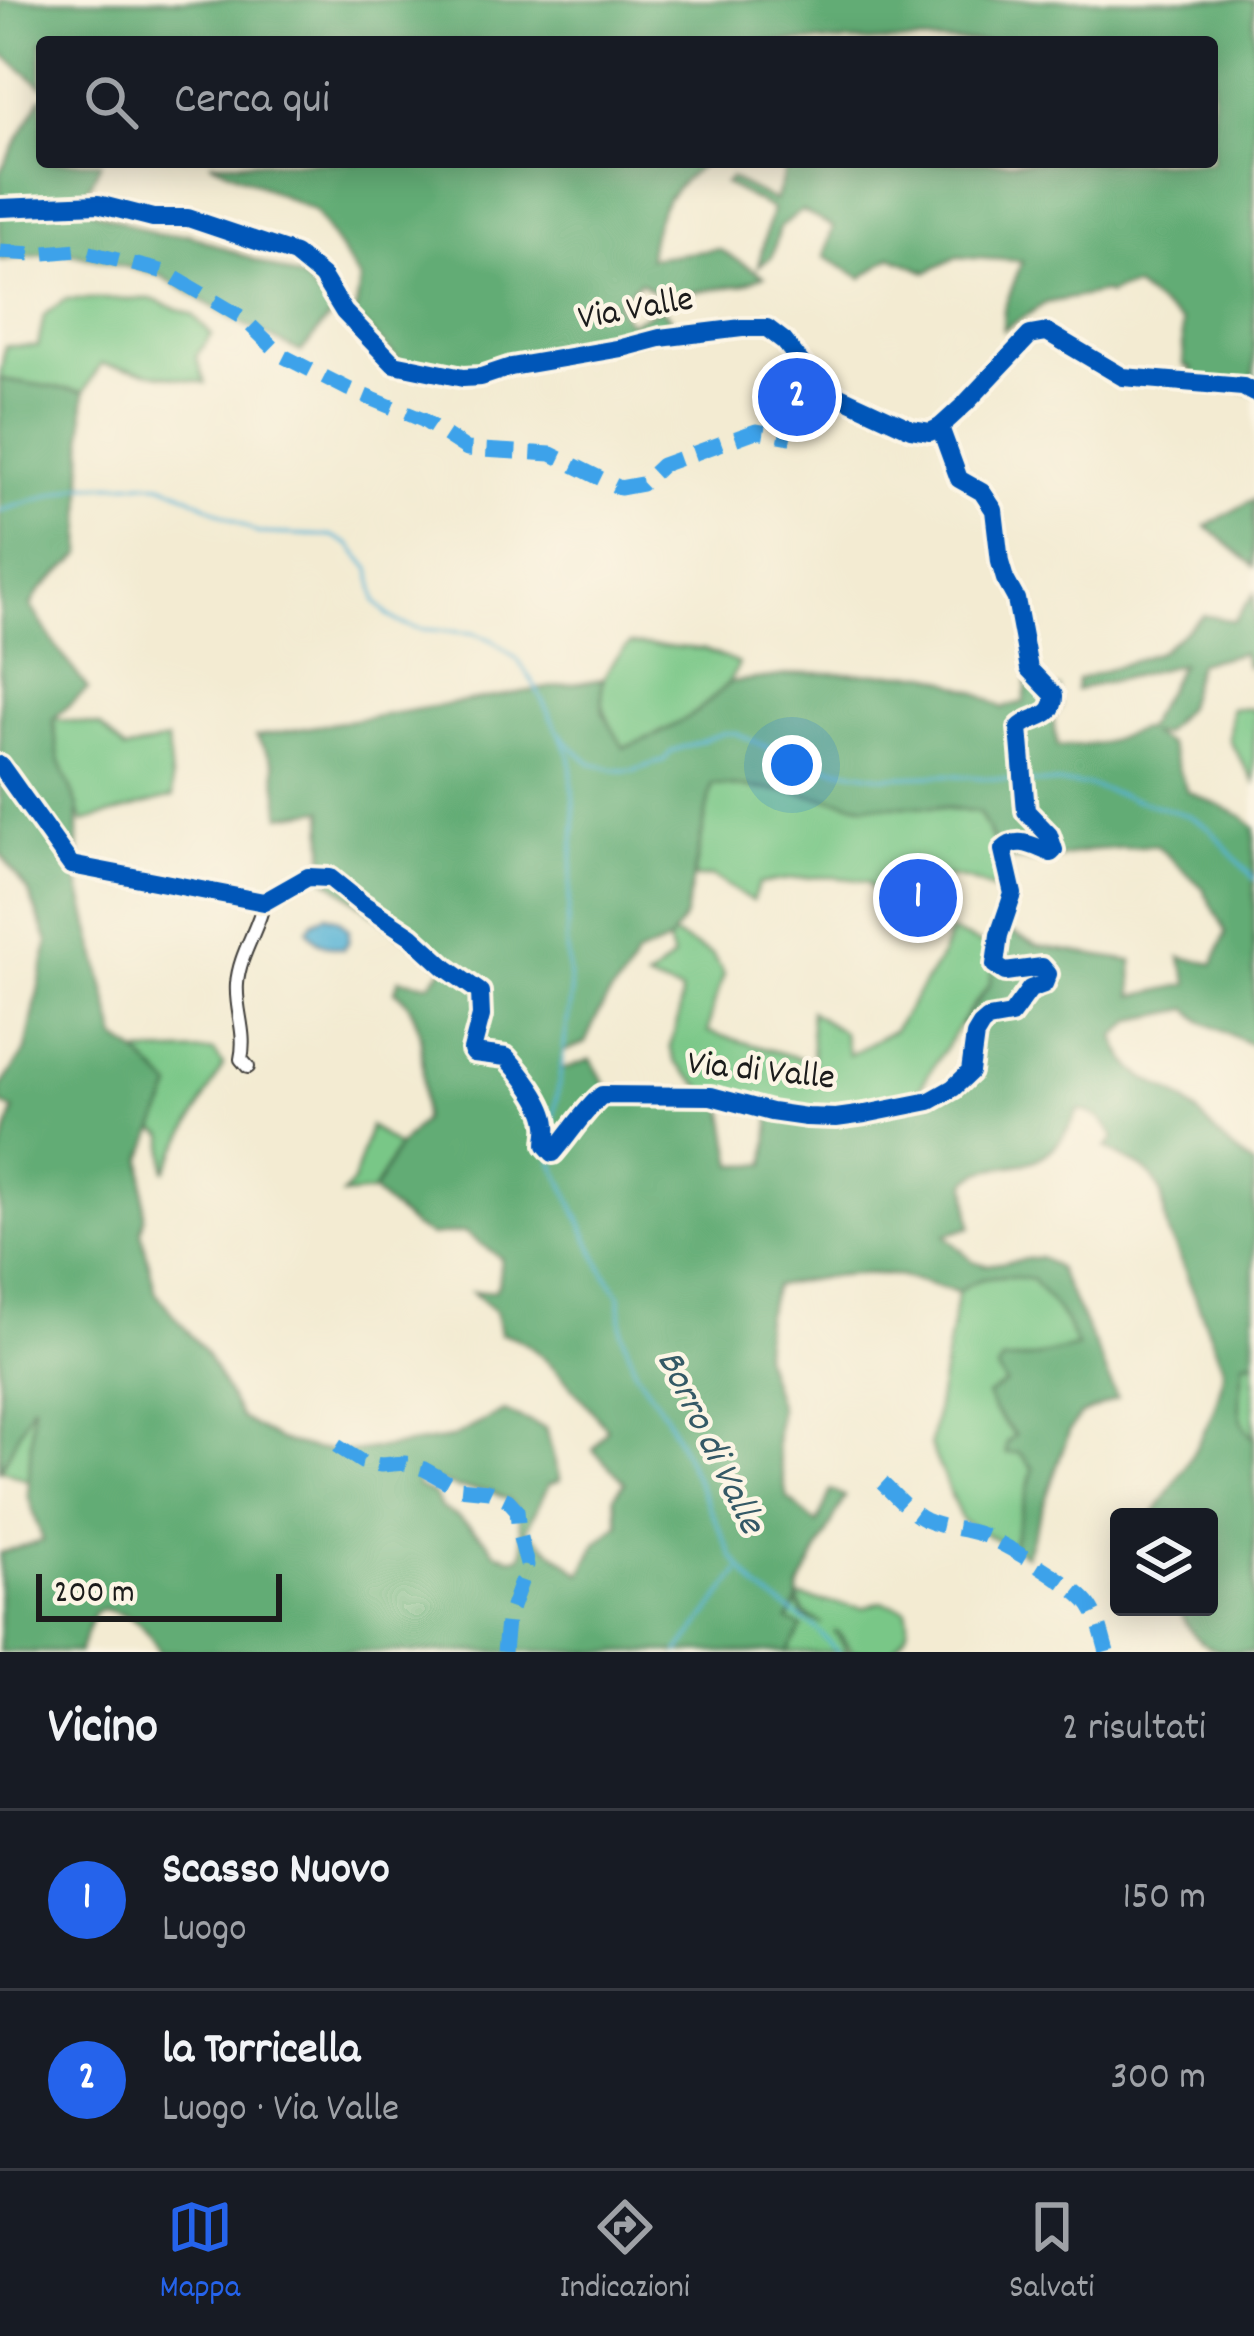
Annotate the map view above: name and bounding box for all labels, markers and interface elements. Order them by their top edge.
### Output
search box [36,36,1218,168]
icon: search [78,69,144,135]
text: Cerca qui [174,70,330,134]
street label: Via Valle [574,275,698,347]
pin: 2 [758,352,836,442]
your location [762,735,822,795]
pin: 1 [879,853,957,943]
street label: Via di Valle [685,1039,837,1107]
water label: Borro di Valle [640,1342,777,1546]
map controls [1110,1508,1218,1616]
button: layers [1110,1508,1218,1616]
scale bar [36,1568,282,1621]
text: 200 m [54,1571,135,1618]
text: Vicino [48,1694,158,1766]
text: 2 risultati [1062,1703,1206,1758]
text: Scasso Nuovo [162,1840,390,1904]
text: 1 [83,1872,91,1927]
text: 150 m [1122,1872,1206,1927]
text: Luogo [162,1904,247,1959]
text: la Torricella [162,2020,360,2084]
text: 2 [78,2052,96,2107]
text: 300 m [1110,2052,1206,2107]
text: Luogo · Via Valle [162,2084,399,2139]
tab: Mappa [160,2194,240,2313]
tab: Indicazioni [560,2194,690,2313]
tab: Salvati [1009,2194,1094,2313]

